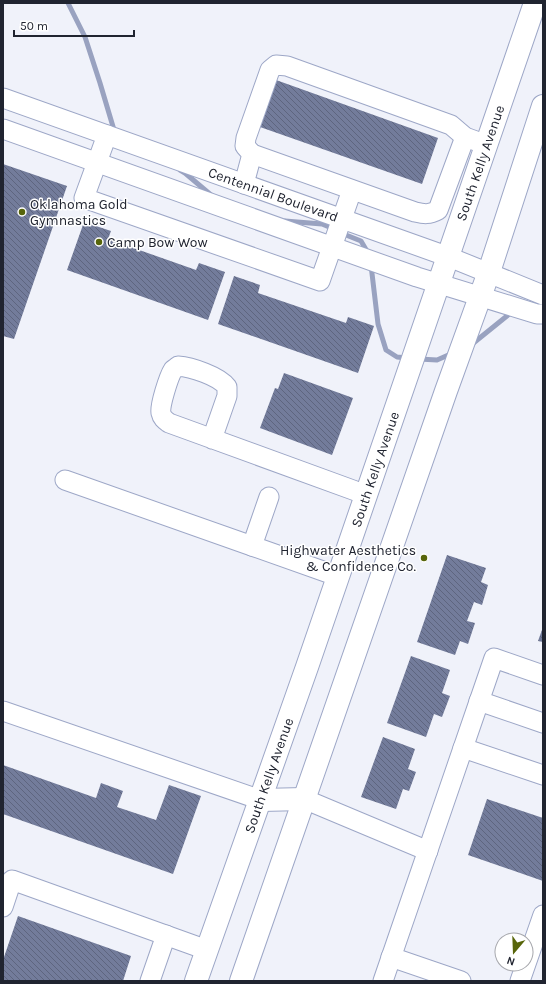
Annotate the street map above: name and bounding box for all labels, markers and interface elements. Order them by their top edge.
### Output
scale bar [14,12,134,38]
text: 50 m [20,19,48,33]
street label: South Kelly Avenue [453,103,508,223]
street label: Centennial Boulevard [206,164,340,226]
place label: Oklahoma Gold Gymnastics [30,196,128,229]
marker: Oklahoma Gold Gymnastics [17,207,27,217]
place label: Camp Bow Wow [107,234,208,251]
marker: Camp Bow Wow [94,237,104,247]
street label: South Kelly Avenue [348,409,403,530]
place label: Highwater Aesthetics & Confidence Co. [280,542,417,575]
marker: Highwater Aesthetics & Confidence Co. [419,553,429,563]
street label: South Kelly Avenue [241,716,297,836]
north arrow [494,932,534,972]
text: N [505,954,517,968]

